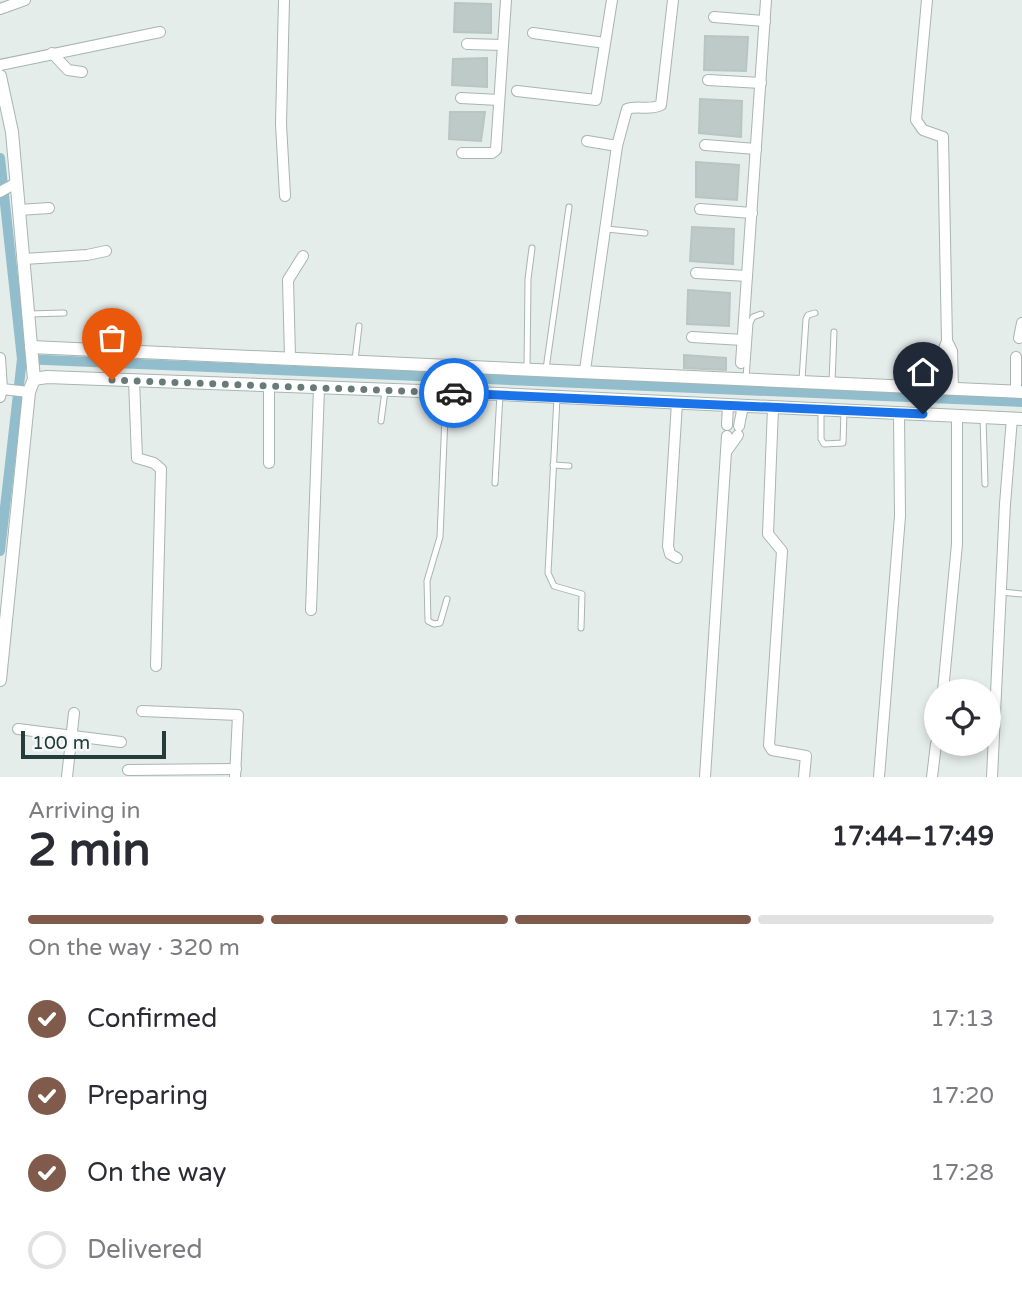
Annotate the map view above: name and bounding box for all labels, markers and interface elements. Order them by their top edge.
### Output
pin [82,308,142,380]
icon: bag [93,319,131,357]
pin [893,342,953,414]
icon: home [904,353,942,391]
courier [419,358,489,428]
icon: car [435,374,473,412]
map controls [924,679,1001,756]
button: locate [924,679,1001,756]
scale bar [21,728,166,760]
text: 100 m [32,732,90,754]
text: Arriving in [28,797,141,825]
text: 17:44–17:49 [832,821,994,852]
text: 2 min [28,823,151,878]
text: On the way · 320 m [28,934,240,962]
icon: check [28,1000,66,1038]
text: Confirmed [87,1003,217,1034]
text: 17:13 [930,1005,994,1033]
icon: check [28,1077,66,1115]
text: Preparing [87,1080,208,1111]
text: 17:20 [930,1082,994,1110]
icon: check [28,1154,66,1192]
text: On the way [87,1157,227,1188]
text: 17:28 [930,1159,994,1187]
text: Delivered [87,1234,203,1265]

